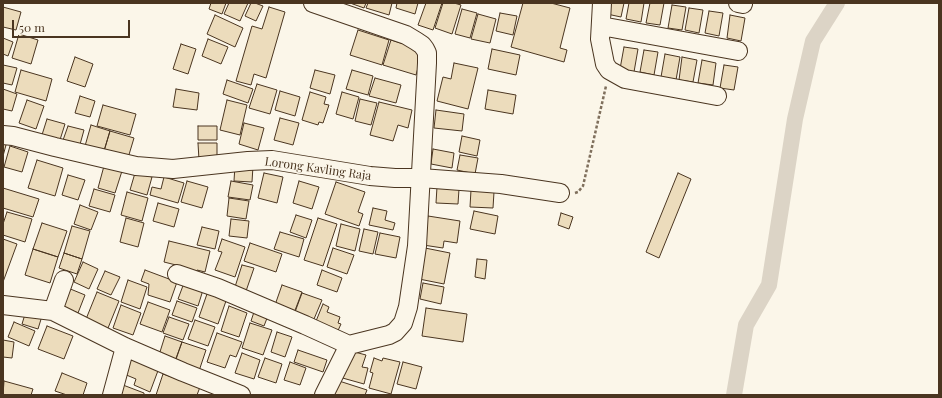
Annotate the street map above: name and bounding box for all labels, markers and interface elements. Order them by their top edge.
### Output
scale bar [14,12,132,38]
text: 50 m [19,19,45,35]
street label: Lorong Kavling Raja [264,154,372,184]

